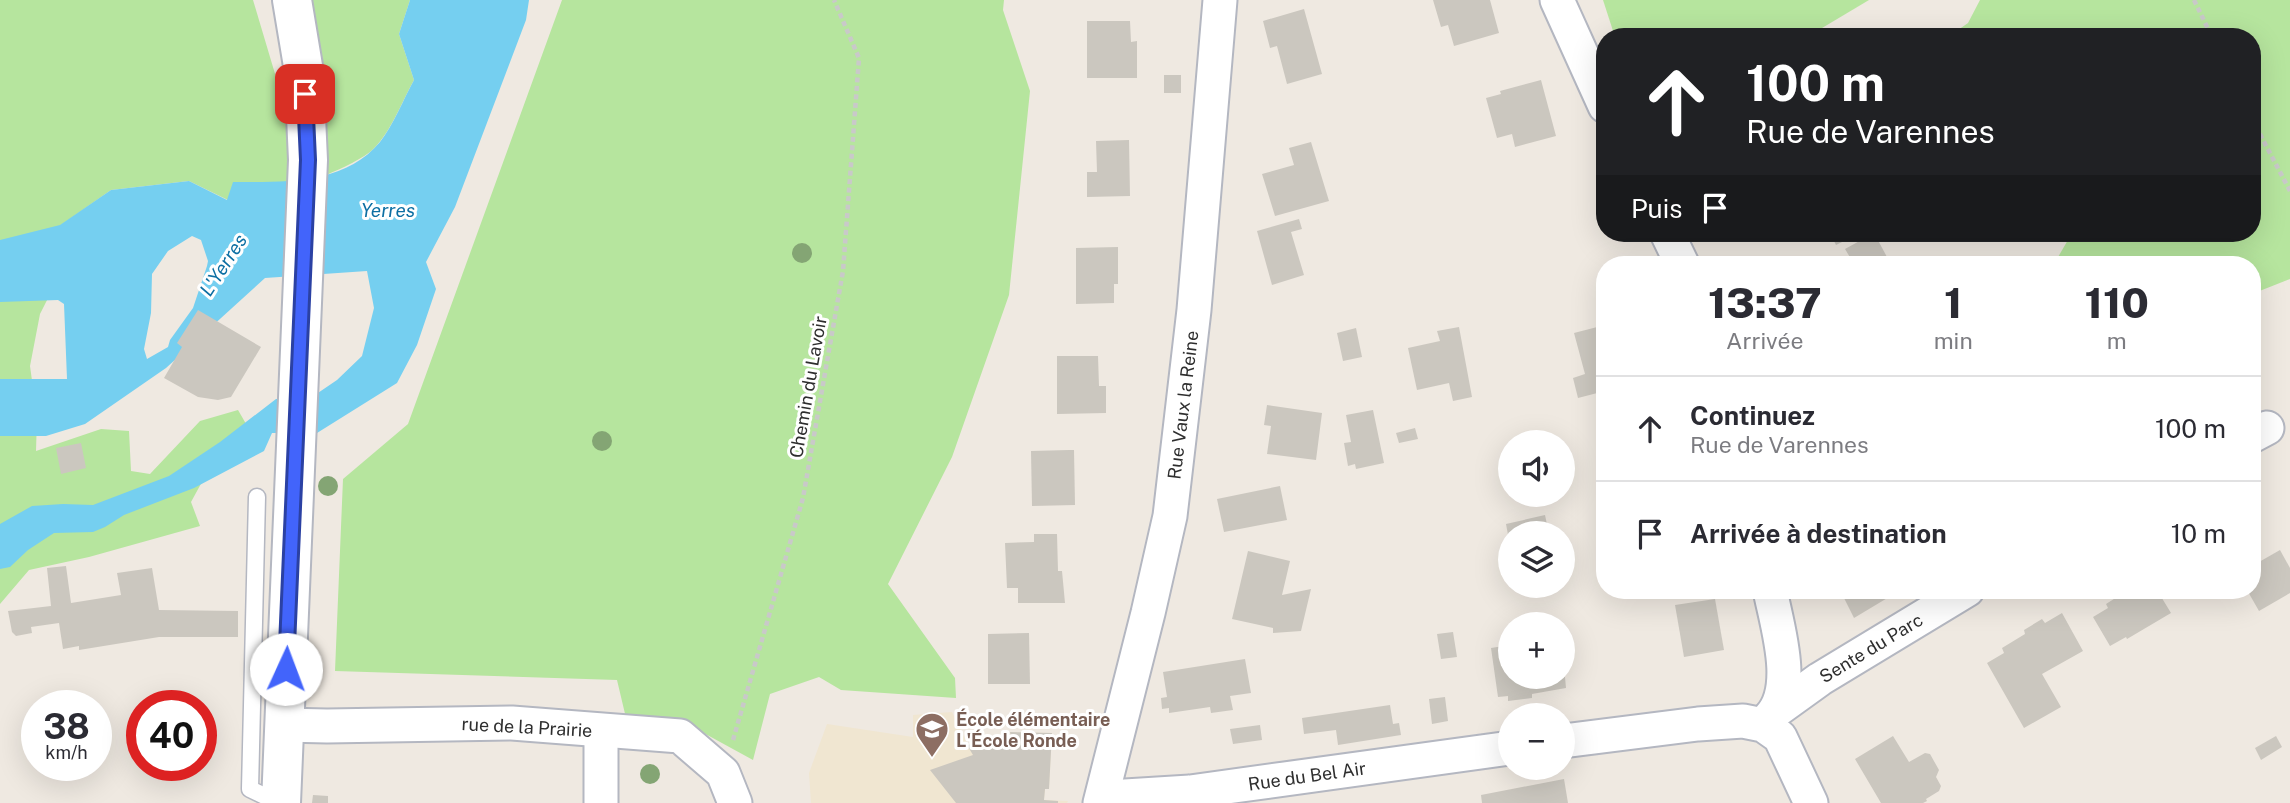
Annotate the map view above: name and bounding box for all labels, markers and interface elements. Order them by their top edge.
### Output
text: 100 m [1746,54,1885,112]
icon: ahead [1631,56,1722,147]
pin [275,64,335,124]
icon: arrive [286,75,324,113]
text: Rue de Varennes [1746,113,1995,150]
icon: arrive [1696,189,1734,227]
text: Puis [1631,193,1682,224]
water label: Yerres [361,199,415,221]
water label: L'Yerres [195,230,251,300]
text: 13:37 [1708,278,1822,327]
text: 1 [1944,278,1962,327]
text: 110 [2085,278,2149,327]
street label: Chemin du Lavoir [785,314,831,460]
text: Arrivée [1726,327,1804,354]
text: min [1934,327,1973,354]
text: m [2107,327,2127,354]
street label: Rue Vaux la Reine [1163,329,1203,481]
text: Continuez [1690,400,1815,431]
icon: ahead [1631,410,1669,448]
text: 100 m [2155,413,2226,444]
map controls [1498,430,1575,780]
button: sound [1498,430,1575,507]
text: Rue de Varennes [1690,431,1869,458]
icon: arrive [1631,515,1669,553]
text: Arrivée à destination [1690,518,1947,549]
text: 10 m [2171,518,2226,549]
button: layers [1498,521,1575,598]
street label: Sente du Parc [1816,609,1926,687]
button: + [1498,612,1575,689]
position arrow [249,632,323,706]
speed limit sign: 40 [126,690,217,781]
button: − [1498,703,1575,780]
text: 38 [43,706,90,747]
place label: École élémentaire L'École Ronde [956,708,1110,751]
school or university icon: École élémentaire L'École Ronde [913,710,951,759]
street label: rue de la Prairie [461,713,593,741]
text: km/h [45,742,88,763]
street label: Rue du Bel Air [1247,757,1367,795]

